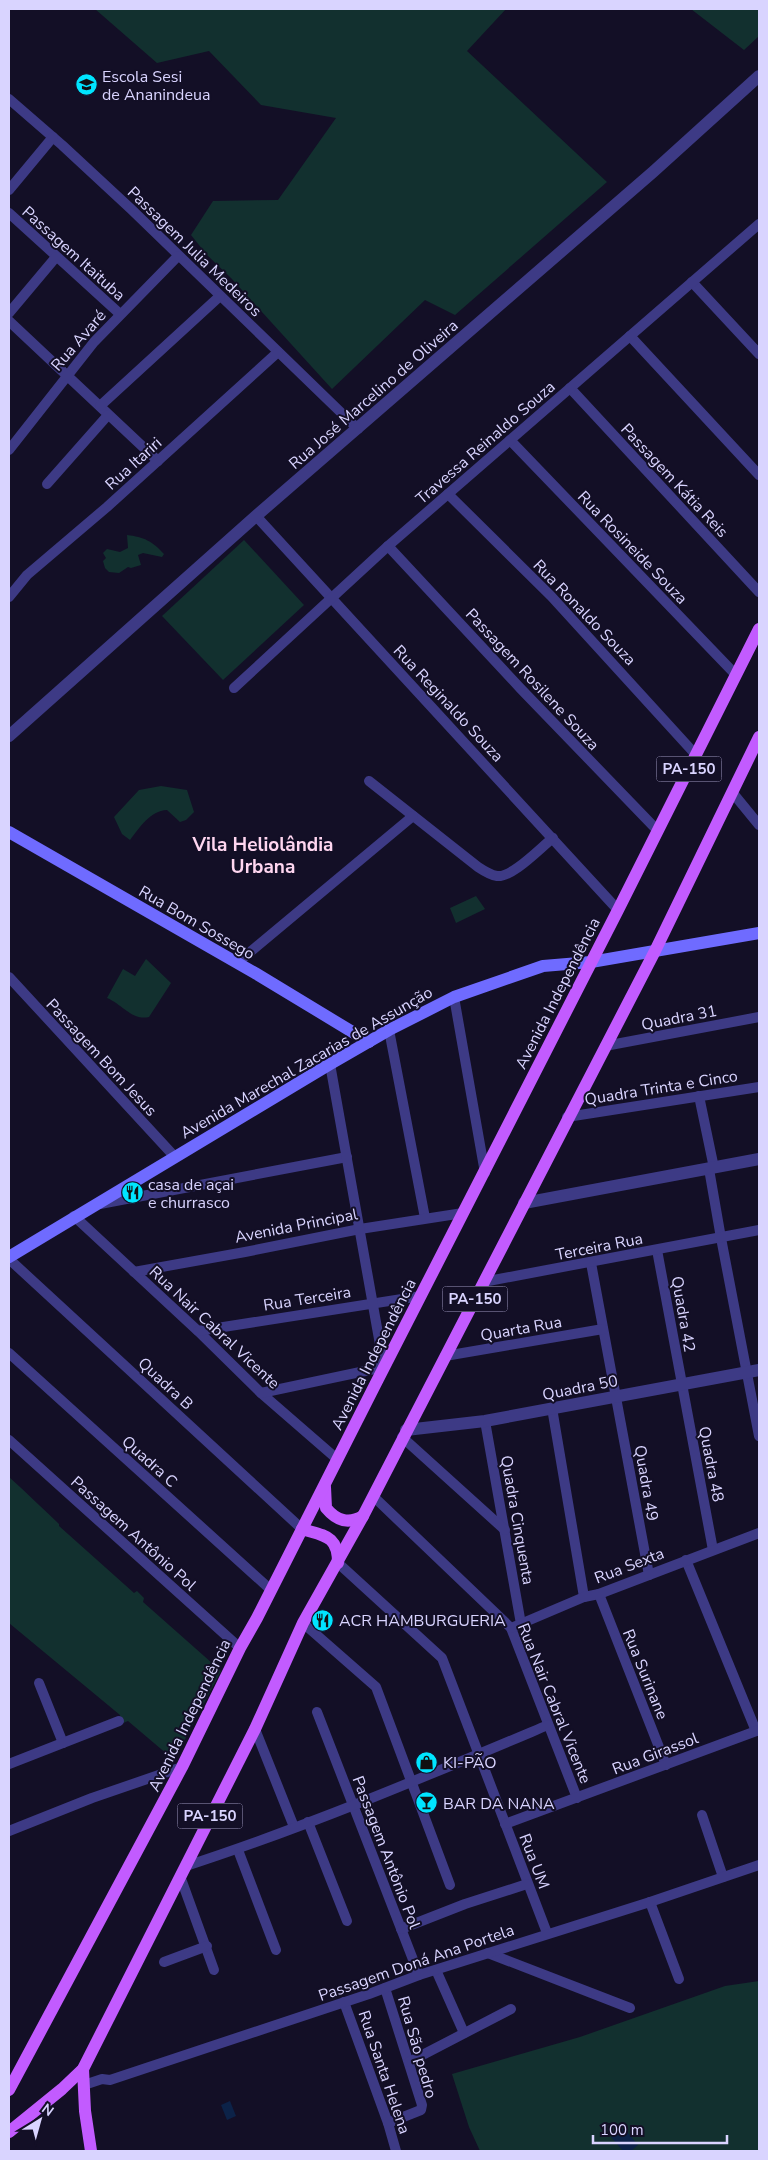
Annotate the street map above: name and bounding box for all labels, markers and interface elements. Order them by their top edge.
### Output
place label: Escola Sesi de Ananindeua [102,66,210,106]
school or university icon: Escola Sesi de Ananindeua [74,73,98,97]
street label: Passagem Julia Medeiros [122,182,266,322]
street label: Passagem Itaituba [17,201,130,306]
street label: Rua Avaré [46,305,111,376]
street label: Rua José Marcelino de Oliveira [284,315,463,475]
street label: Travessa Reinaldo Souza [411,376,560,509]
street label: Passagem Kátia Reis [616,419,733,543]
street label: Rua Itariri [101,432,167,495]
street label: Rua Rosineide Souza [572,486,692,609]
street label: Rua Ronaldo Souza [528,555,641,671]
street label: Passagem Rosilene Souza [460,604,604,756]
street label: Rua Reginaldo Souza [388,640,508,767]
road number: PA-150 [656,756,722,782]
district label: Vila Heliolândia Urbana [191,832,334,880]
street label: Rua Bom Sossego [134,881,259,965]
street label: Avenida Independência [510,914,606,1073]
street label: Avenida Marechal Zacarias de Assunção [176,981,437,1144]
street label: Passagem Bom Jesus [41,994,162,1121]
street label: Quadra 31 [640,1000,719,1036]
street label: Quadra Trinta e Cinco [583,1065,739,1111]
place label: casa de açai e churrasco [148,1174,234,1214]
restaurant icon: casa de açai e churrasco [120,1181,144,1205]
street label: Avenida Principal [233,1203,360,1249]
street label: Terceira Rua [554,1228,645,1266]
street label: Rua Nair Cabral Vicente [144,1261,284,1394]
street label: Avenida Independência [326,1275,422,1434]
street label: Quadra 42 [666,1275,700,1354]
street label: Rua Terceira [262,1281,353,1317]
road number: PA-150 [442,1286,508,1312]
street label: Quarta Rua [479,1311,564,1347]
street label: Quadra B [133,1352,198,1415]
street label: Quadra 50 [541,1370,620,1406]
street label: Quadra 48 [693,1425,729,1504]
street label: Quadra C [117,1431,182,1493]
street label: Quadra 49 [629,1444,663,1523]
street label: Quadra Cinquenta [495,1454,539,1587]
street label: Passagem Antônio Pol [66,1471,201,1596]
street label: Rua Sexta [591,1543,667,1589]
restaurant icon: ACR HAMBURGUERIA [311,1608,335,1632]
place label: ACR HAMBURGUERIA [339,1610,506,1632]
street label: Rua Nair Cabral Vicente [512,1620,596,1787]
street label: Rua Surinane [617,1626,673,1723]
street label: Avenida Independência [143,1636,236,1795]
street label: Rua Girassol [609,1727,702,1780]
shop icon: KI-PÃO [415,1750,439,1774]
place label: KI-PÃO [443,1752,497,1774]
street label: Passagem Antônio Pol [347,1773,425,1932]
bar icon: BAR DA NANA [415,1791,439,1815]
place label: BAR DA NANA [443,1793,555,1815]
road number: PA-150 [178,1804,242,1828]
street label: Rua UM [513,1831,555,1892]
street label: Passagem Doná Ana Portela [316,1919,517,2007]
street label: Rua São pedro [392,1994,442,2101]
street label: Rua Santa Helena [353,2008,416,2137]
north arrow [15,2095,65,2145]
text: N [38,2099,57,2121]
scale bar [593,2112,727,2144]
text: 100 m [600,2120,644,2140]

